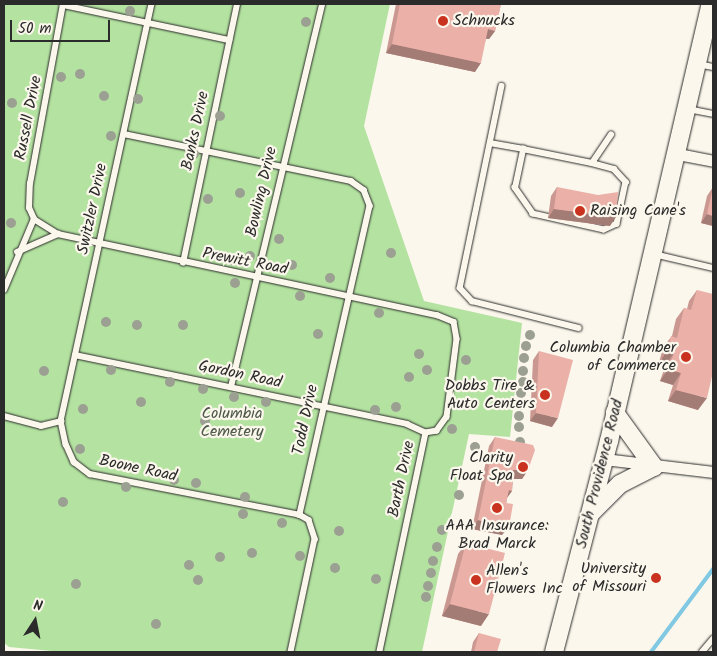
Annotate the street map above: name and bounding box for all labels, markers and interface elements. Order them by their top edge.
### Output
scale bar [12,10,112,42]
place label: Schnucks [453,11,515,31]
marker: Schnucks [437,15,449,27]
text: 50 m [18,17,52,41]
street label: Russell Drive [11,74,47,162]
street label: Banks Drive [178,90,214,172]
street label: Bowling Drive [242,145,282,239]
street label: Switzler Drive [74,162,112,256]
place label: Raising Cane's [590,201,686,221]
marker: Raising Cane's [574,205,586,217]
street label: Prewitt Road [201,244,289,280]
place label: Columbia Chamber of Commerce [549,338,676,376]
marker: Columbia Chamber of Commerce [680,351,692,363]
street label: Gordon Road [197,357,283,393]
place label: Dobbs Tire & Auto Centers [445,376,535,414]
street label: Todd Drive [289,383,323,457]
marker: Dobbs Tire & Auto Centers [539,389,551,401]
street label: South Providence Road [572,397,628,551]
park label: Columbia Cemetery [201,404,263,442]
street label: Barth Drive [385,439,419,519]
place label: Clarity Float Spa [450,448,513,486]
street label: Boone Road [97,451,179,487]
marker: Clarity Float Spa [517,461,529,473]
marker: AAA Insurance: Brad Marck [491,502,503,514]
place label: AAA Insurance: Brad Marck [445,516,549,554]
place label: University of Missouri [572,559,646,597]
place label: Allen's Flowers Inc [486,561,563,599]
marker: University of Missouri [650,572,662,584]
marker: Allen's Flowers Inc [470,574,482,586]
text: N [31,595,44,618]
north arrow [10,596,60,646]

